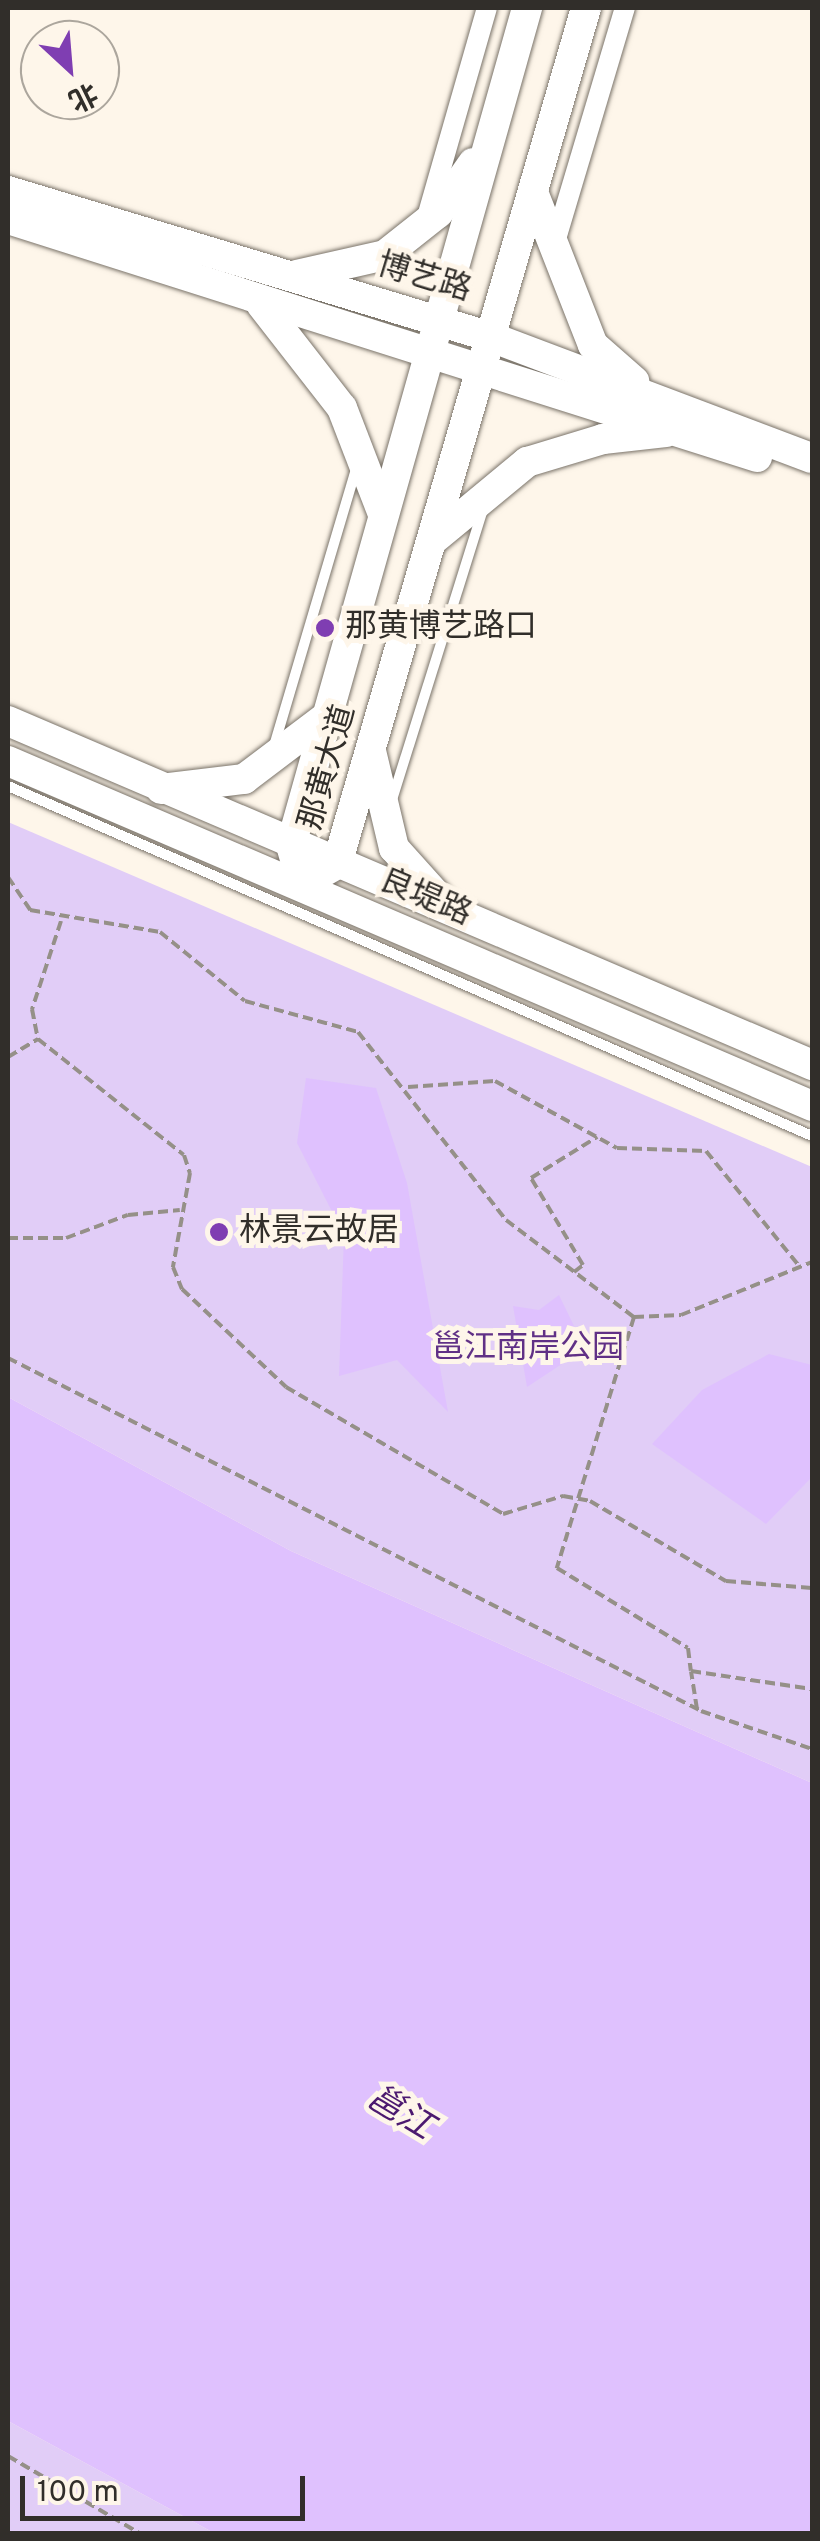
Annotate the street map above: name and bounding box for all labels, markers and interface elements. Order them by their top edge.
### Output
north arrow [20,20,120,120]
text: 北 [62,73,103,117]
street label: 博艺路 [372,247,476,311]
place label: 那黄博艺路口 [345,609,537,647]
marker: 那黄博艺路口 [314,617,336,639]
street label: 那黄大道 [293,701,365,835]
street label: 良堤路 [373,863,477,935]
place label: 林景云故居 [239,1213,399,1251]
marker: 林景云故居 [208,1221,230,1243]
park label: 邕江南岸公园 [432,1330,624,1368]
water label: 邕江 [358,2078,440,2150]
scale bar [25,2456,310,2518]
text: 100 m [37,2475,119,2512]

